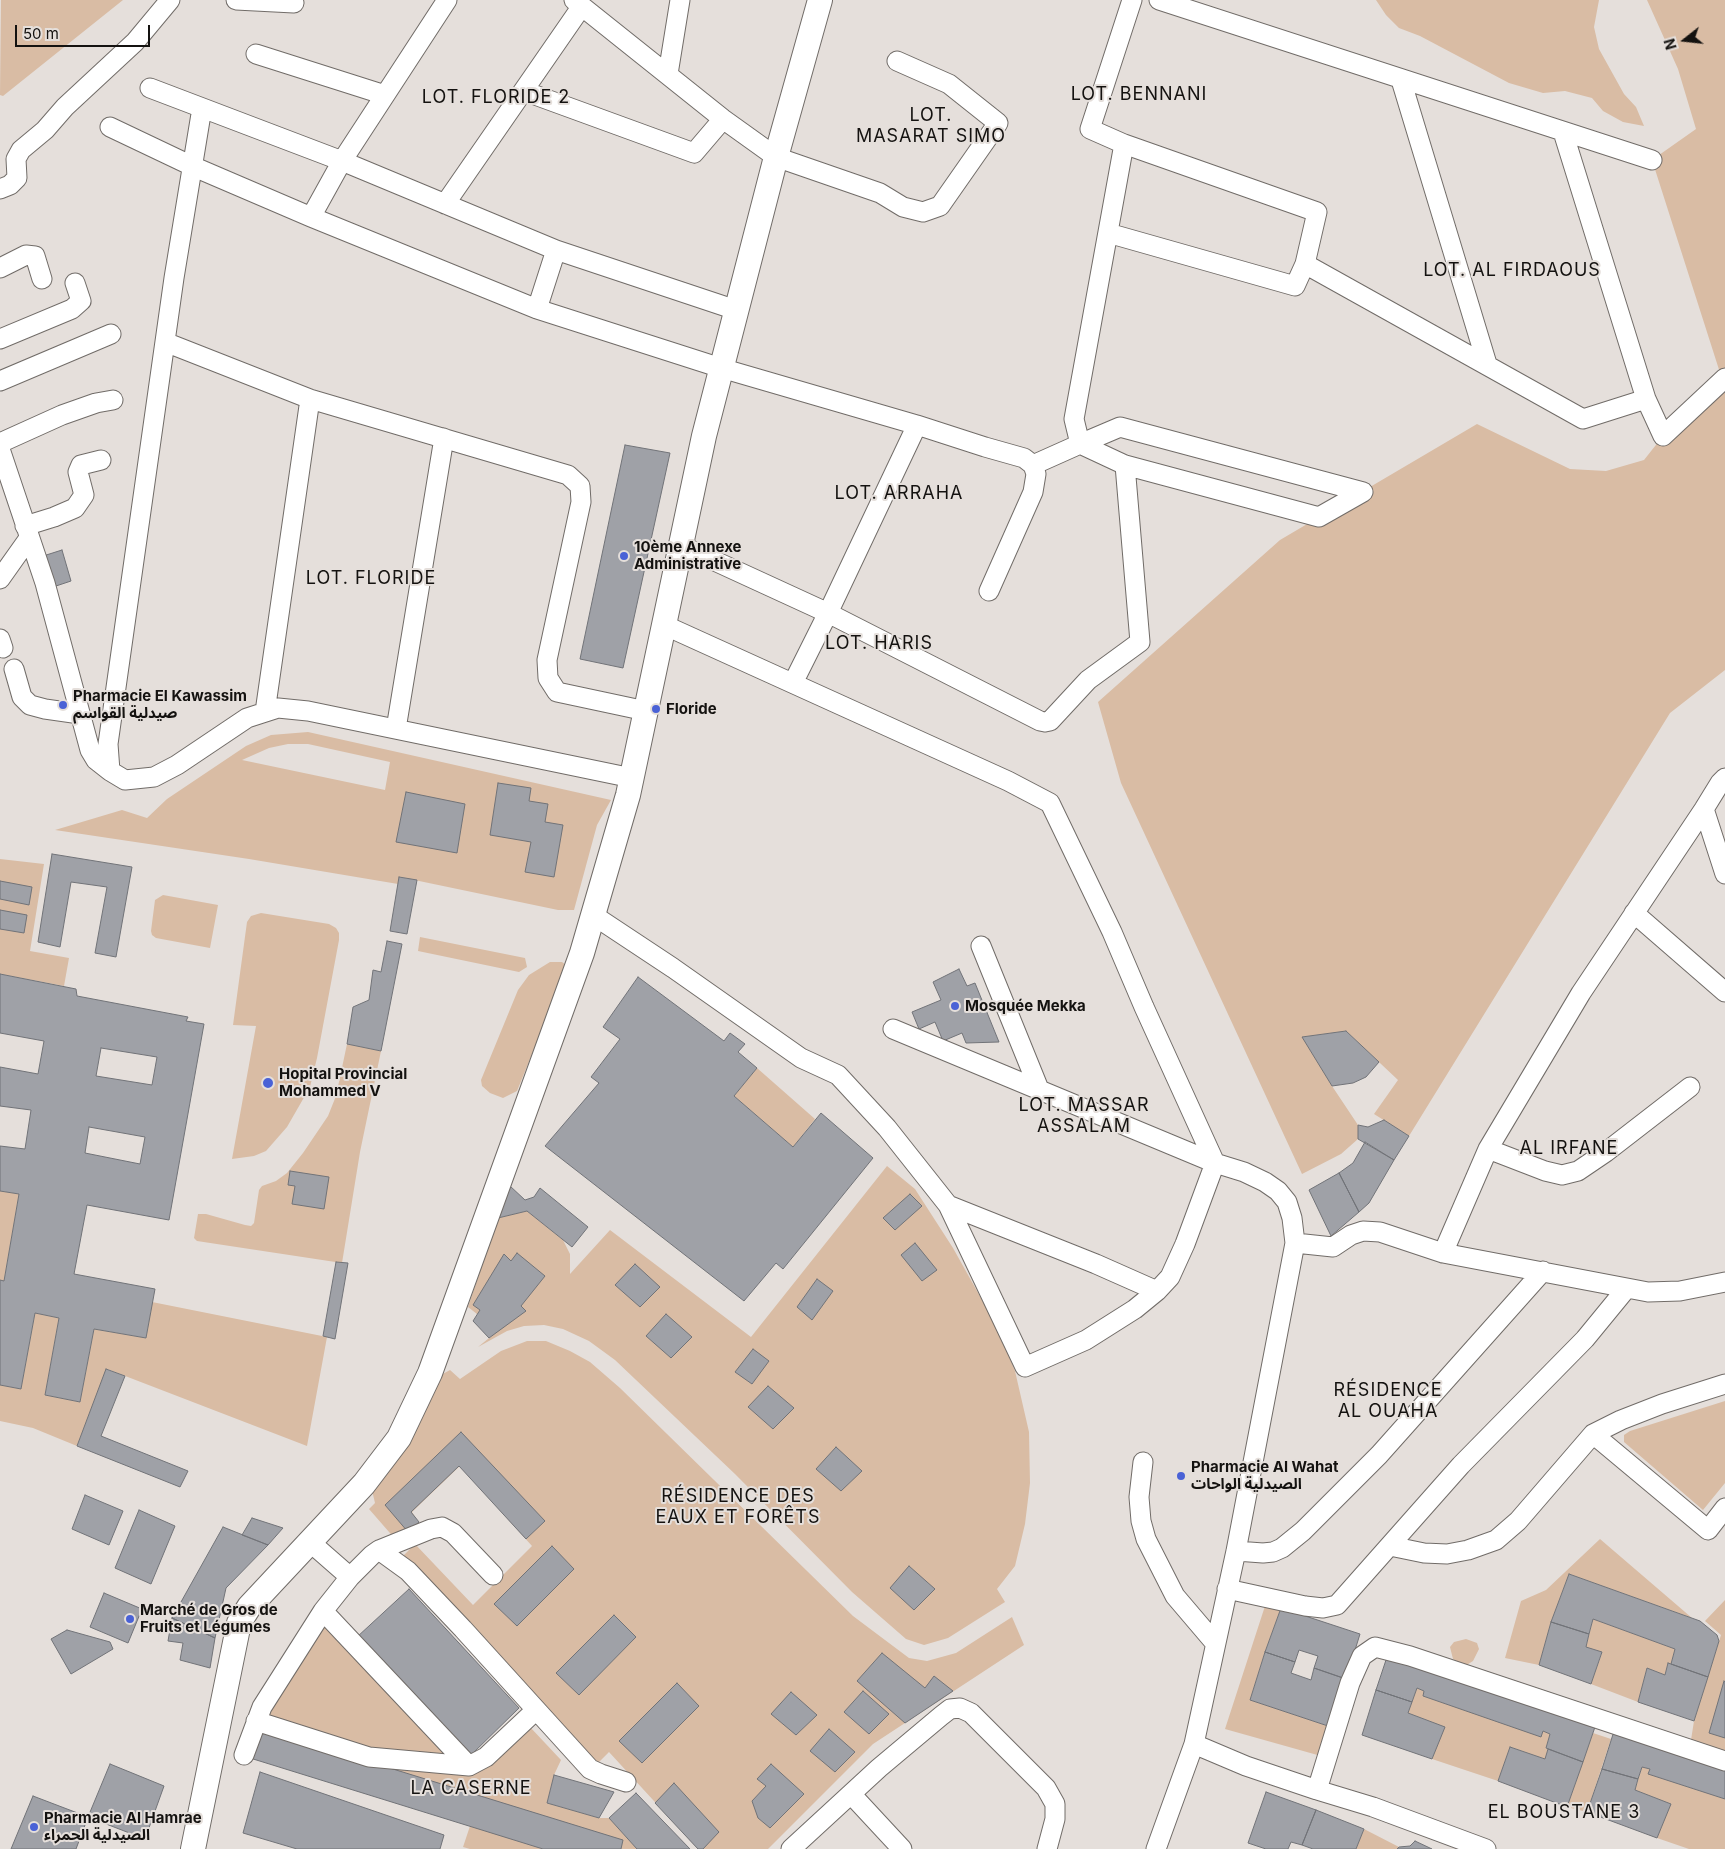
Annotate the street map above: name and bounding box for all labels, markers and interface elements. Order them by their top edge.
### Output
scale bar [18,15,152,47]
north arrow [1660,15,1710,65]
text: 50 m [23,24,59,43]
text: N [1660,37,1680,52]
district label: LOT. BENNANI [1069,84,1209,106]
district label: LOT. FLORIDE 2 [420,87,572,109]
district label: LOT. MASARAT SIMO [854,105,1008,148]
district label: LOT. AL FIRDAOUS [1421,260,1603,282]
district label: LOT. ARRAHA [833,483,965,505]
place label: 10ème Annexe Administrative [634,538,742,573]
marker: 10ème Annexe Administrative [618,550,630,562]
district label: LOT. FLORIDE [304,568,438,590]
district label: LOT. HARIS [824,633,934,655]
place label: Pharmacie El Kawassim صيدلية القواسم [73,687,247,722]
marker: Pharmacie El Kawassim صيدلية القواسم [57,699,69,711]
place label: Floride [666,700,717,718]
marker: Floride [650,703,662,715]
place label: Mosquée Mekka [965,997,1086,1015]
marker: Mosquée Mekka [949,1000,961,1012]
place label: Hopital Provincial Mohammed V [279,1065,407,1100]
marker: Hopital Provincial Mohammed V [261,1076,275,1090]
district label: LOT. MASSAR ASSALAM [1017,1095,1151,1138]
district label: AL IRFANE [1518,1138,1620,1160]
district label: RÉSIDENCE AL OUAHA [1332,1380,1444,1422]
place label: Pharmacie Al Wahat الصيدلية الواحات [1191,1458,1339,1493]
marker: Pharmacie Al Wahat الصيدلية الواحات [1175,1470,1187,1482]
district label: RÉSIDENCE DES EAUX ET FORÊTS [654,1486,822,1528]
place label: Marché de Gros de Fruits et Légumes [140,1601,278,1636]
marker: Marché de Gros de Fruits et Légumes [124,1613,136,1625]
district label: LA CASERNE [409,1778,533,1800]
district label: EL BOUSTANE 3 [1486,1802,1642,1824]
place label: Pharmacie Al Hamrae الصيدلية الحمراء [44,1809,202,1844]
marker: Pharmacie Al Hamrae الصيدلية الحمراء [28,1821,40,1833]

